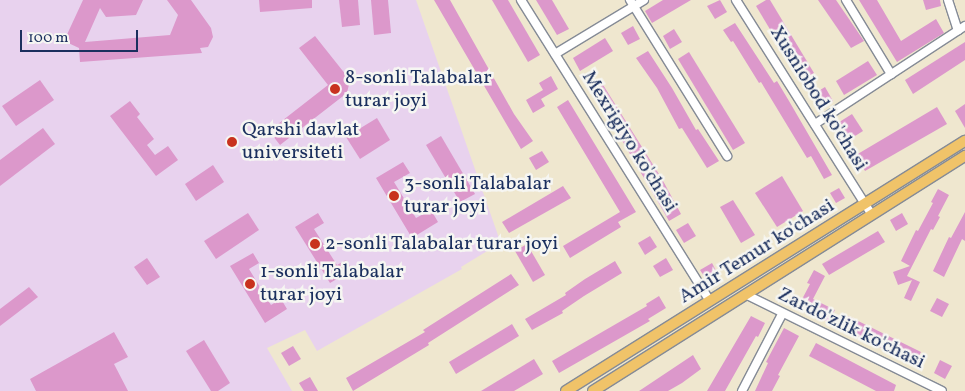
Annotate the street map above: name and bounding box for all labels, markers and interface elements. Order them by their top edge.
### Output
scale bar [22,20,140,52]
street label: Xusniobod ko'chasi [764,22,872,176]
text: 100 m [28,28,68,49]
place label: 8-sonli Talabalar turar joyi [345,66,492,113]
street label: Mexrigiyo ko'chasi [576,67,682,217]
marker: 8-sonli Talabalar turar joyi [329,83,341,95]
place label: Qarshi davlat universiteti [242,118,359,165]
marker: Qarshi davlat universiteti [226,136,238,148]
place label: 3-sonli Talabalar turar joyi [404,173,551,220]
marker: 3-sonli Talabalar turar joyi [388,190,400,202]
street label: Amir Temur ko'chasi [674,194,840,310]
place label: 2-sonli Talabalar turar joyi [325,232,559,256]
marker: 2-sonli Talabalar turar joyi [309,238,321,250]
place label: 1-sonli Talabalar turar joyi [260,260,404,307]
marker: 1-sonli Talabalar turar joyi [244,278,256,290]
street label: Zardo'zlik ko'chasi [773,283,929,375]

